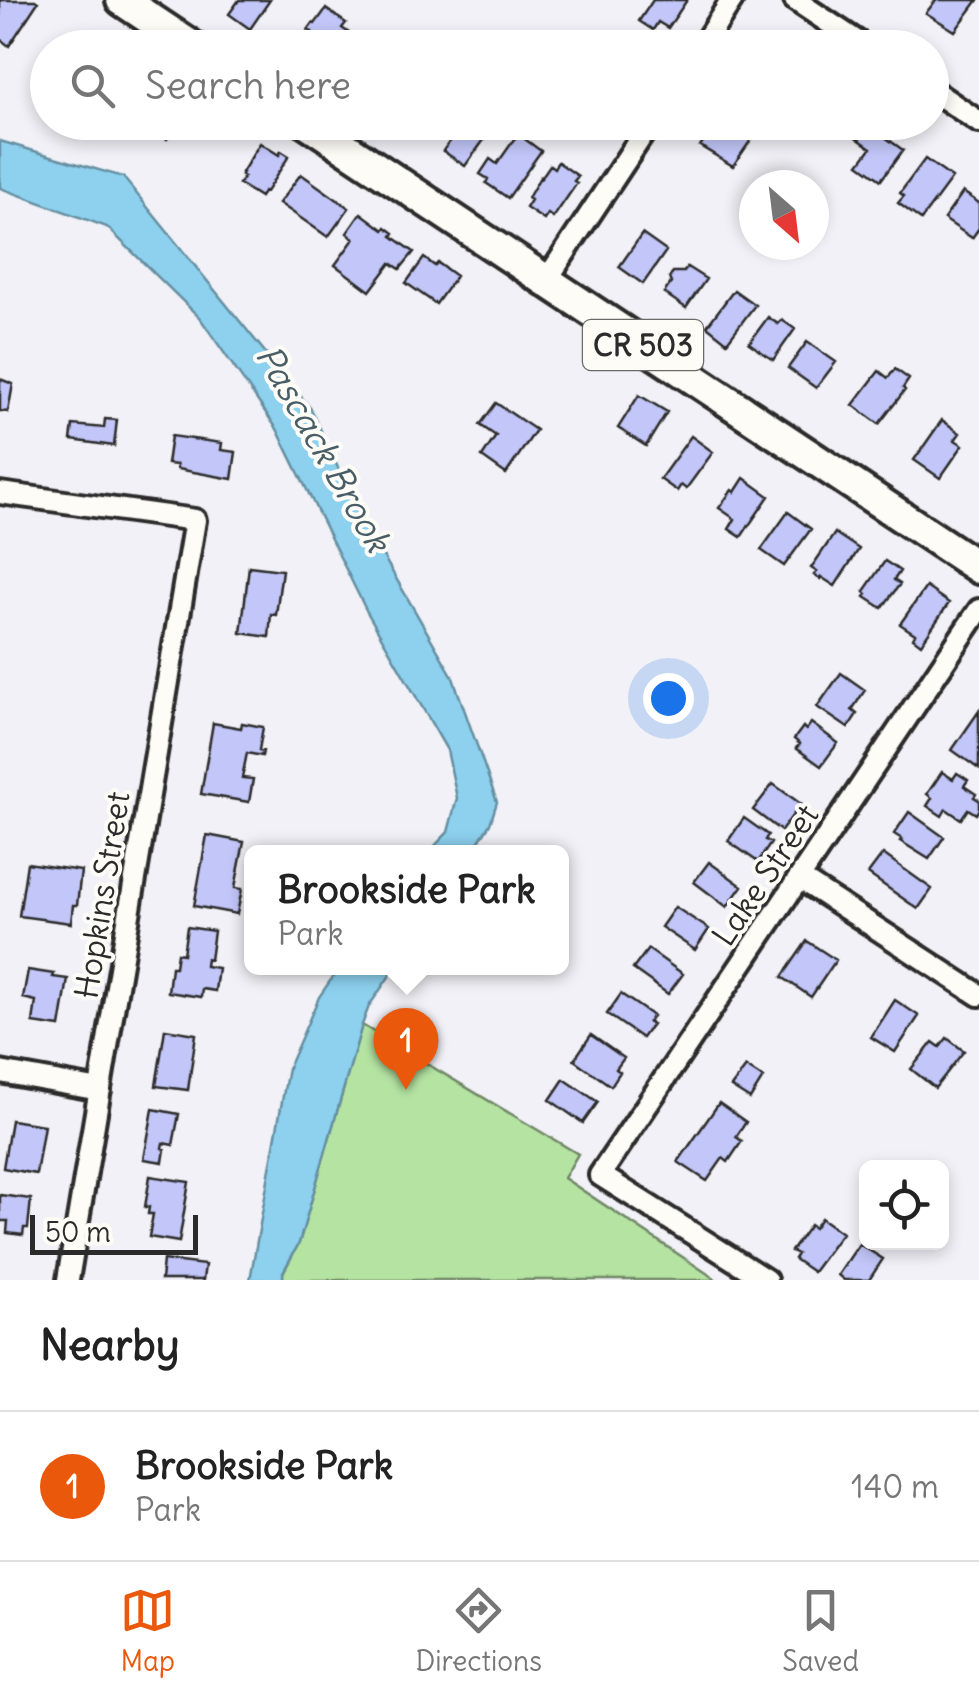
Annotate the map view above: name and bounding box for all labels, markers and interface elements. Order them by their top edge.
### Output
search box [30,30,949,140]
icon: search [65,58,120,113]
text: Search here [145,62,351,109]
north arrow [739,170,829,260]
road number: CR 503 [583,320,703,370]
water label: Pascack Brook [247,337,402,561]
your location [643,673,694,724]
street label: Hopkins Street [65,788,139,1001]
street label: Lake Street [703,796,827,954]
popup [244,845,569,975]
text: Brookside Park [277,866,536,913]
text: Park [277,913,344,954]
pin: 1 [374,1008,438,1090]
map controls [859,1160,949,1250]
button: locate [859,1160,949,1250]
scale bar [30,1210,198,1254]
text: 50 m [45,1214,111,1250]
text: Nearby [40,1319,179,1371]
text: Brookside Park [135,1442,393,1489]
text: 1 [66,1466,79,1507]
text: 140 m [851,1466,939,1507]
text: Park [135,1489,201,1530]
tab: Map [120,1583,175,1679]
tab: Directions [415,1583,542,1679]
tab: Saved [782,1583,859,1679]

